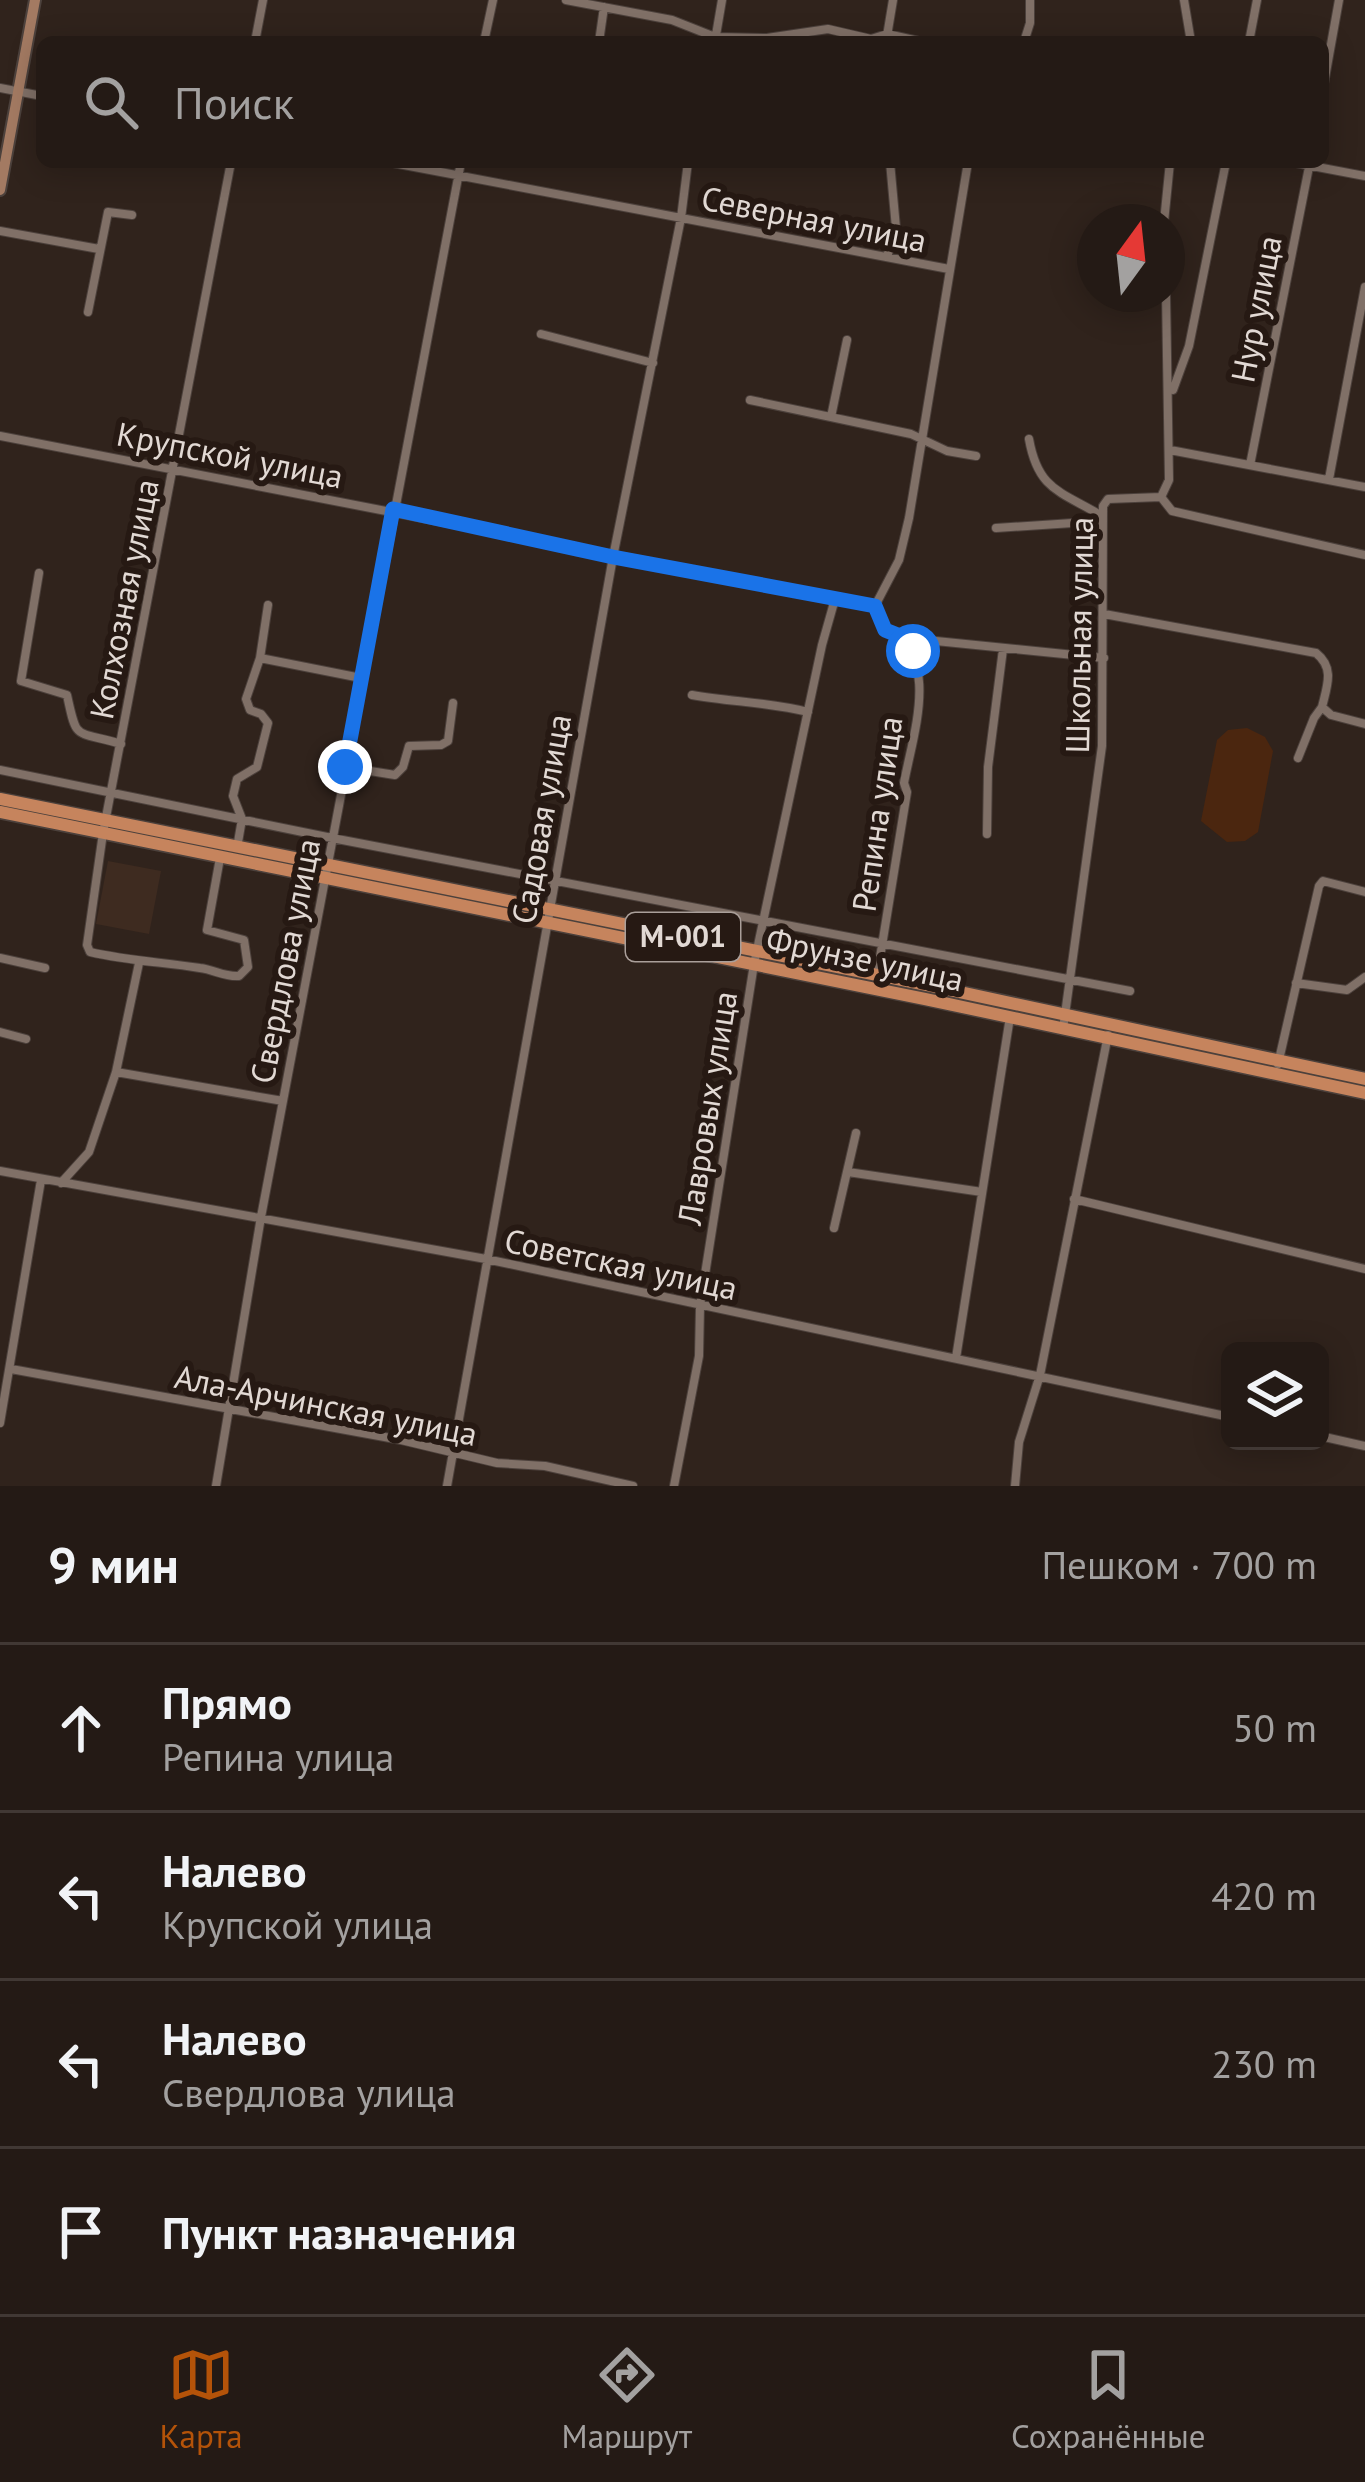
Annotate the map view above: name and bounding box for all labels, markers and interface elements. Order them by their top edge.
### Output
search box [36,36,1329,168]
icon: search [78,69,144,135]
text: Поиск [174,73,294,131]
street label: Северная улица [698,176,930,261]
north arrow [1077,204,1185,312]
street label: Нур улица [1220,232,1291,386]
street label: Крупской улица [113,412,347,498]
street label: Колхозная улица [79,475,168,722]
street label: Школьная улица [1055,516,1102,754]
route start [886,624,940,678]
street label: Садовая улица [501,711,580,927]
street label: Репина улица [842,714,911,914]
route end [318,740,372,794]
street label: Свердлова улица [240,835,329,1087]
road number: M-001 [626,913,740,961]
street label: Фрунзе улица [763,917,968,1000]
street label: Лавровых улица [667,988,746,1229]
street label: Советская улица [501,1218,741,1309]
map controls [1221,1342,1329,1450]
button: layers [1221,1342,1329,1450]
street label: Ала-Арчинская улица [171,1354,481,1455]
text: 9 мин [48,1531,179,1597]
text: Пешком · 700 m [1041,1539,1317,1590]
text: Прямо [162,1673,292,1731]
icon: ahead [48,1695,114,1761]
text: 50 m [1232,1702,1317,1753]
text: Репина улица [162,1731,394,1782]
text: Налево [162,1841,307,1899]
icon: left [48,1863,114,1929]
text: 420 m [1211,1870,1317,1921]
text: Крупской улица [162,1899,433,1950]
text: Налево [162,2009,307,2067]
icon: left [48,2031,114,2097]
text: 230 m [1211,2038,1317,2089]
text: Свердлова улица [162,2067,456,2118]
icon: arrive [48,2199,114,2265]
text: Пункт назначения [162,2203,516,2261]
tab: Карта [159,2342,243,2457]
tab: Маршрут [562,2342,692,2457]
tab: Сохранённые [1011,2342,1206,2457]

